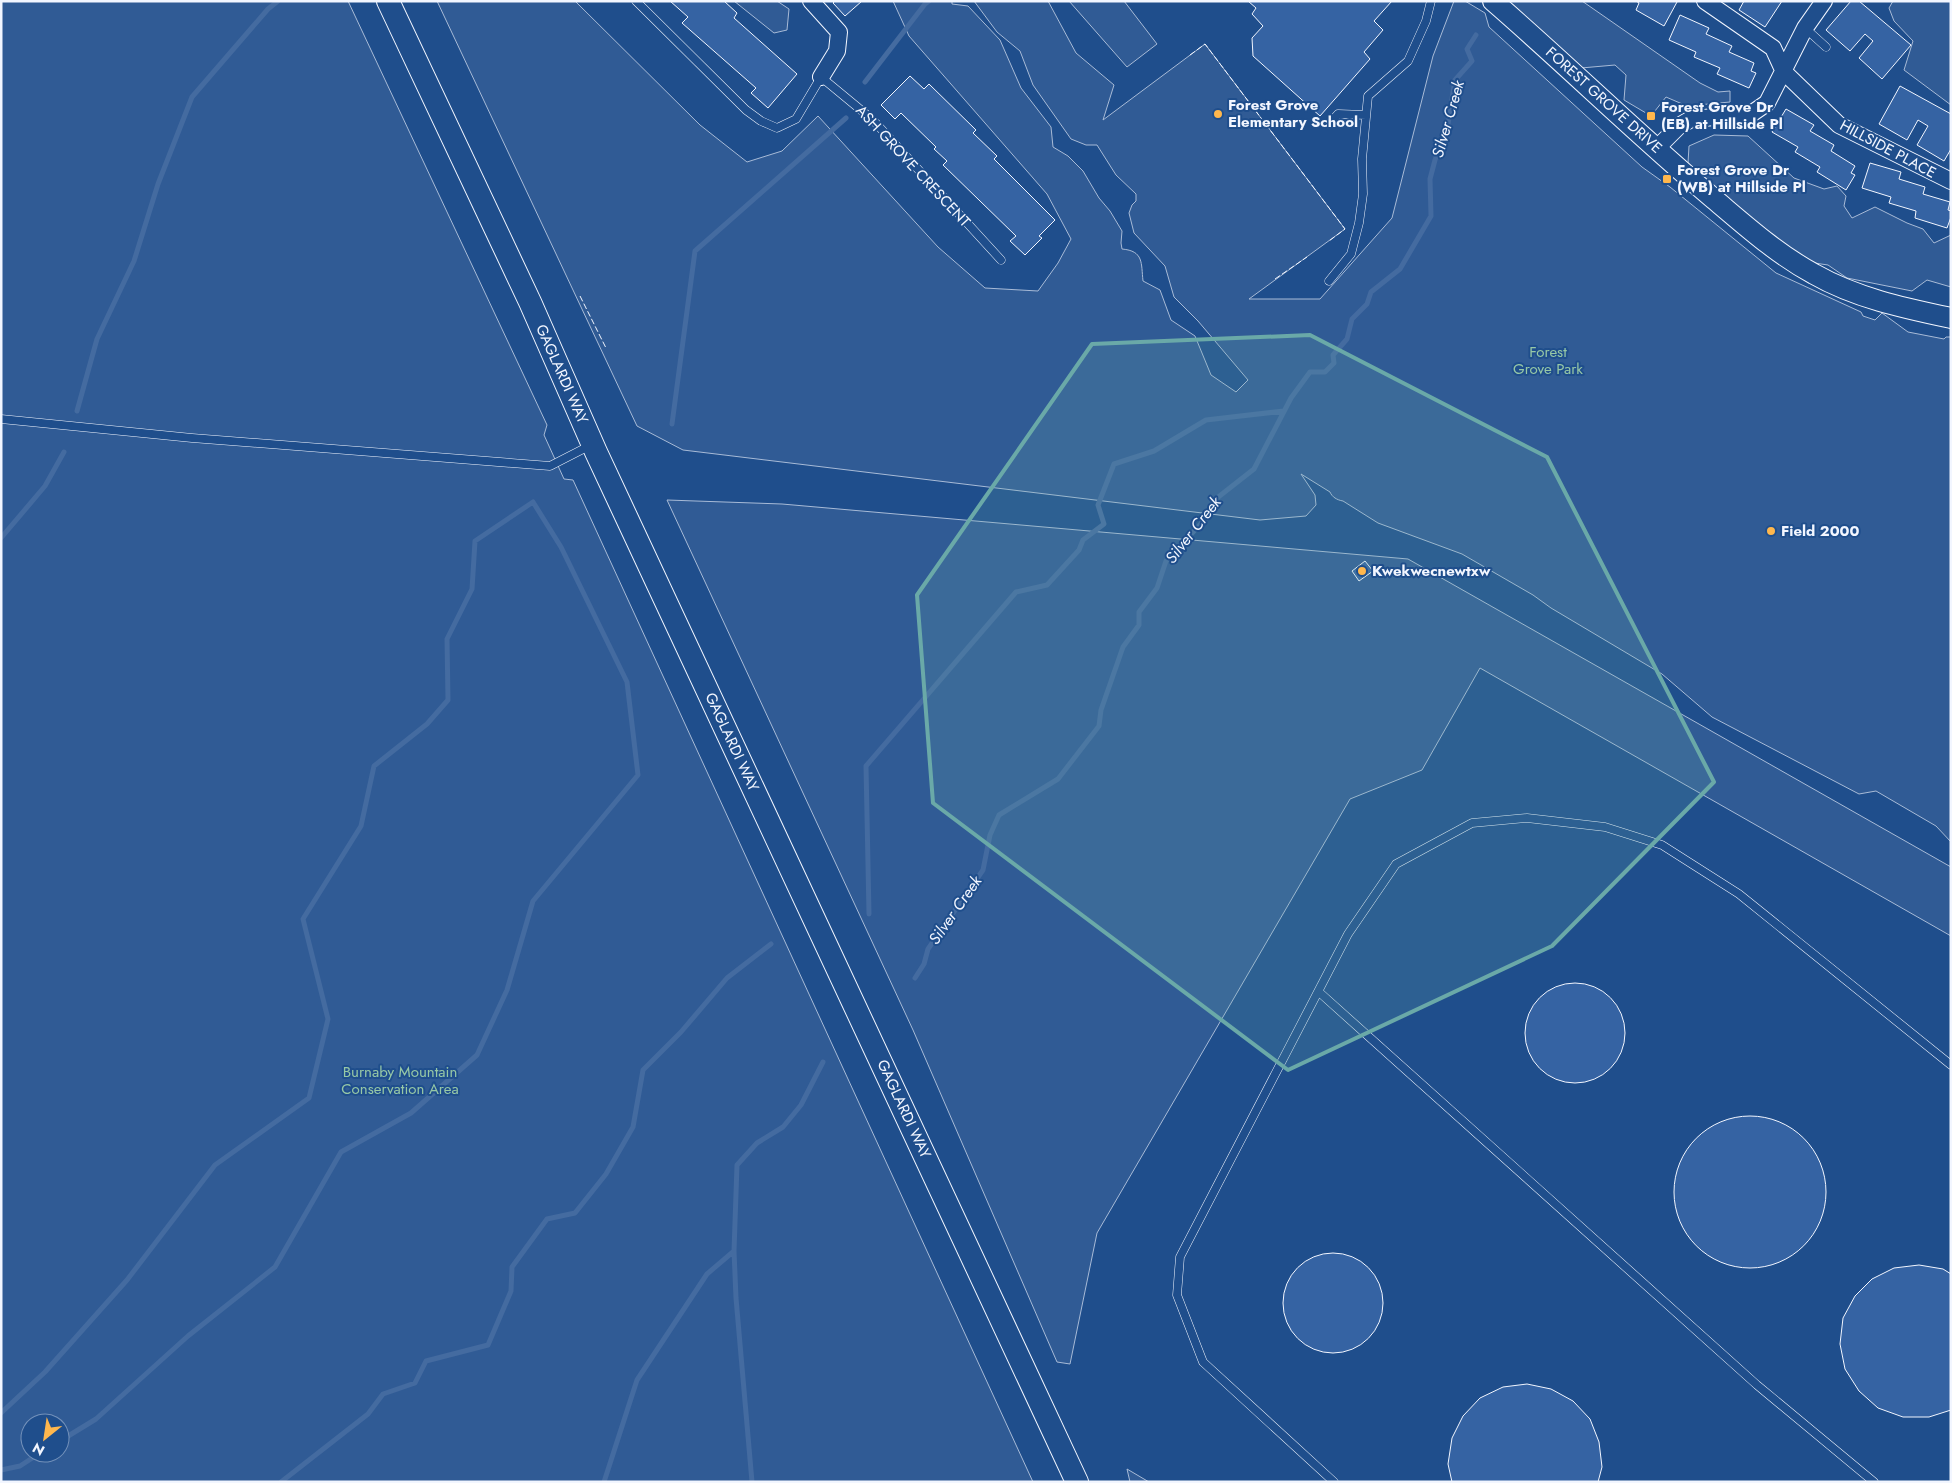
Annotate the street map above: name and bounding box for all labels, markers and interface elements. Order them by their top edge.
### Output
street label: FOREST GROVE DRIVE [1541,42,1667,158]
water label: Silver Creek [1426,77,1470,160]
place label: Forest Grove Elementary School [1228,94,1358,133]
place label: Forest Grove Dr (EB) at Hillside Pl [1661,96,1783,135]
street label: ASH GROVE CRESCENT [850,100,976,232]
marker: Forest Grove Elementary School [1212,108,1224,120]
marker: Forest Grove Dr (EB) at Hillside Pl [1645,110,1657,122]
street label: HILLSIDE PLACE [1836,114,1940,184]
place label: Forest Grove Dr (WB) at Hillside Pl [1677,159,1806,198]
marker: Forest Grove Dr (WB) at Hillside Pl [1661,173,1673,185]
street label: GAGLARDI WAY [530,321,594,428]
park label: Forest Grove Park [1513,341,1583,380]
water label: Silver Creek [1159,491,1227,568]
place label: Field 2000 [1781,520,1860,542]
marker: Field 2000 [1765,525,1777,537]
place label: Kwekwecnewtxw [1372,560,1491,582]
marker: Kwekwecnewtxw [1356,565,1368,577]
street label: GAGLARDI WAY [699,689,765,796]
water label: Silver Creek [923,870,988,949]
street label: GAGLARDI WAY [871,1056,937,1163]
park label: Burnaby Mountain Conservation Area [341,1061,459,1100]
north arrow [20,1413,70,1463]
text: N [29,1438,48,1461]

